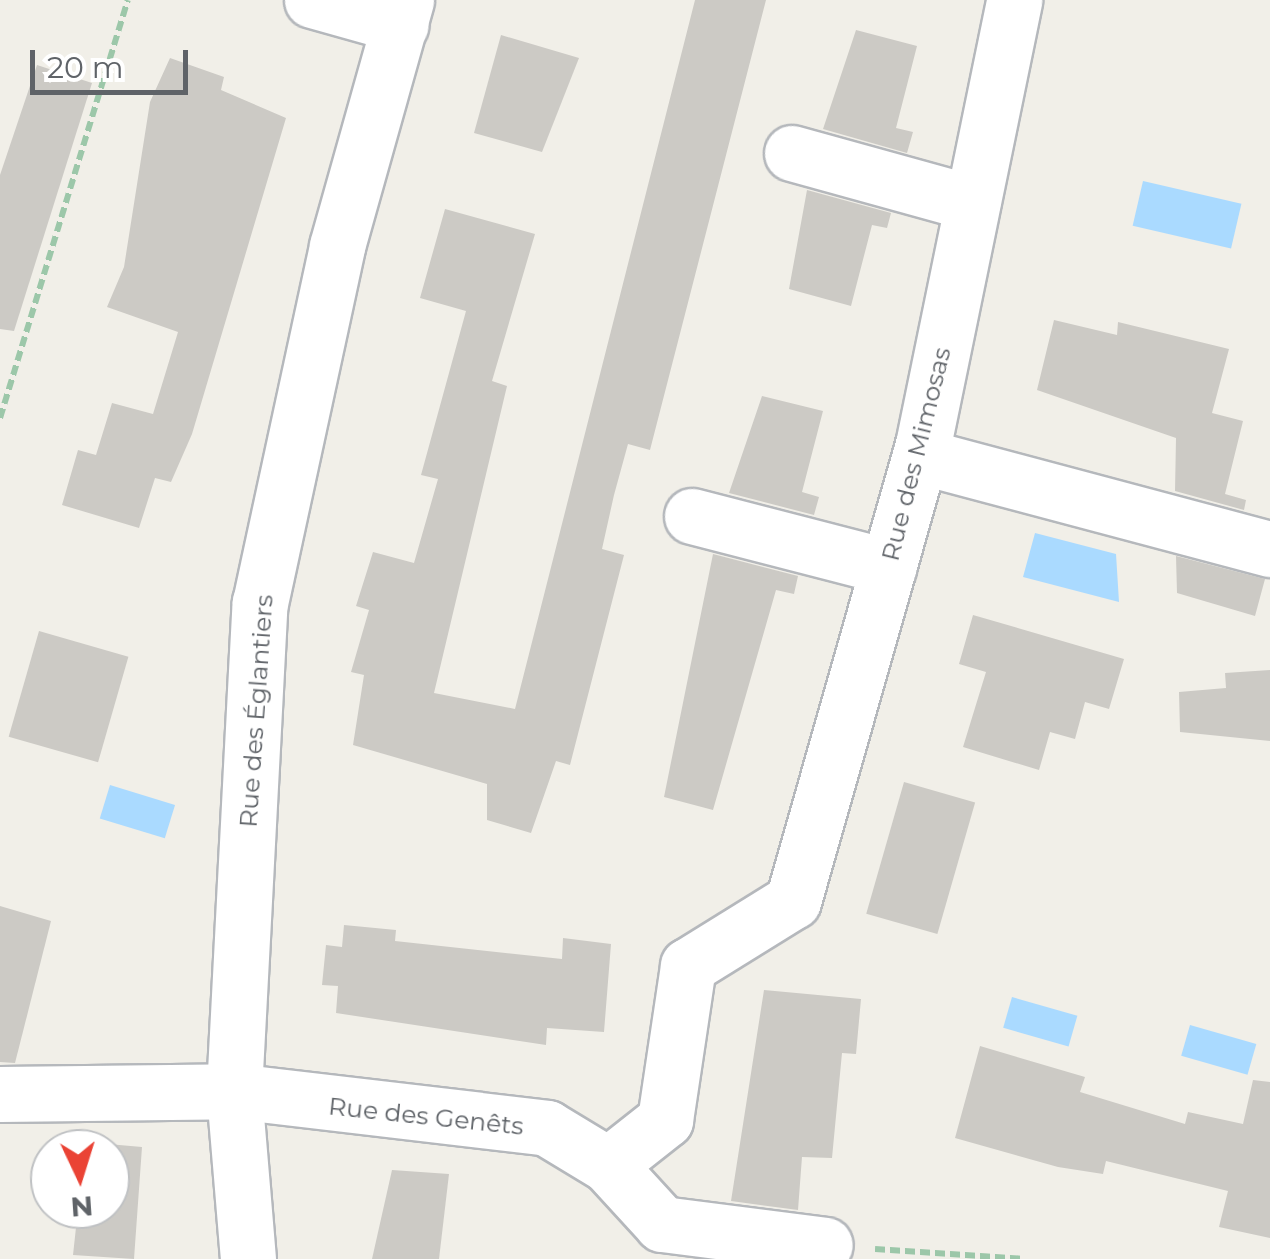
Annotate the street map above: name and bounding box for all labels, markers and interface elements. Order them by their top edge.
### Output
scale bar [35,30,192,92]
text: 20 m [47,49,124,86]
street label: Rue des Mimosas [875,344,957,564]
street label: Rue des Églantiers [233,593,279,829]
street label: Rue des Genêts [327,1091,525,1141]
north arrow [30,1129,130,1229]
text: N [69,1189,94,1225]

